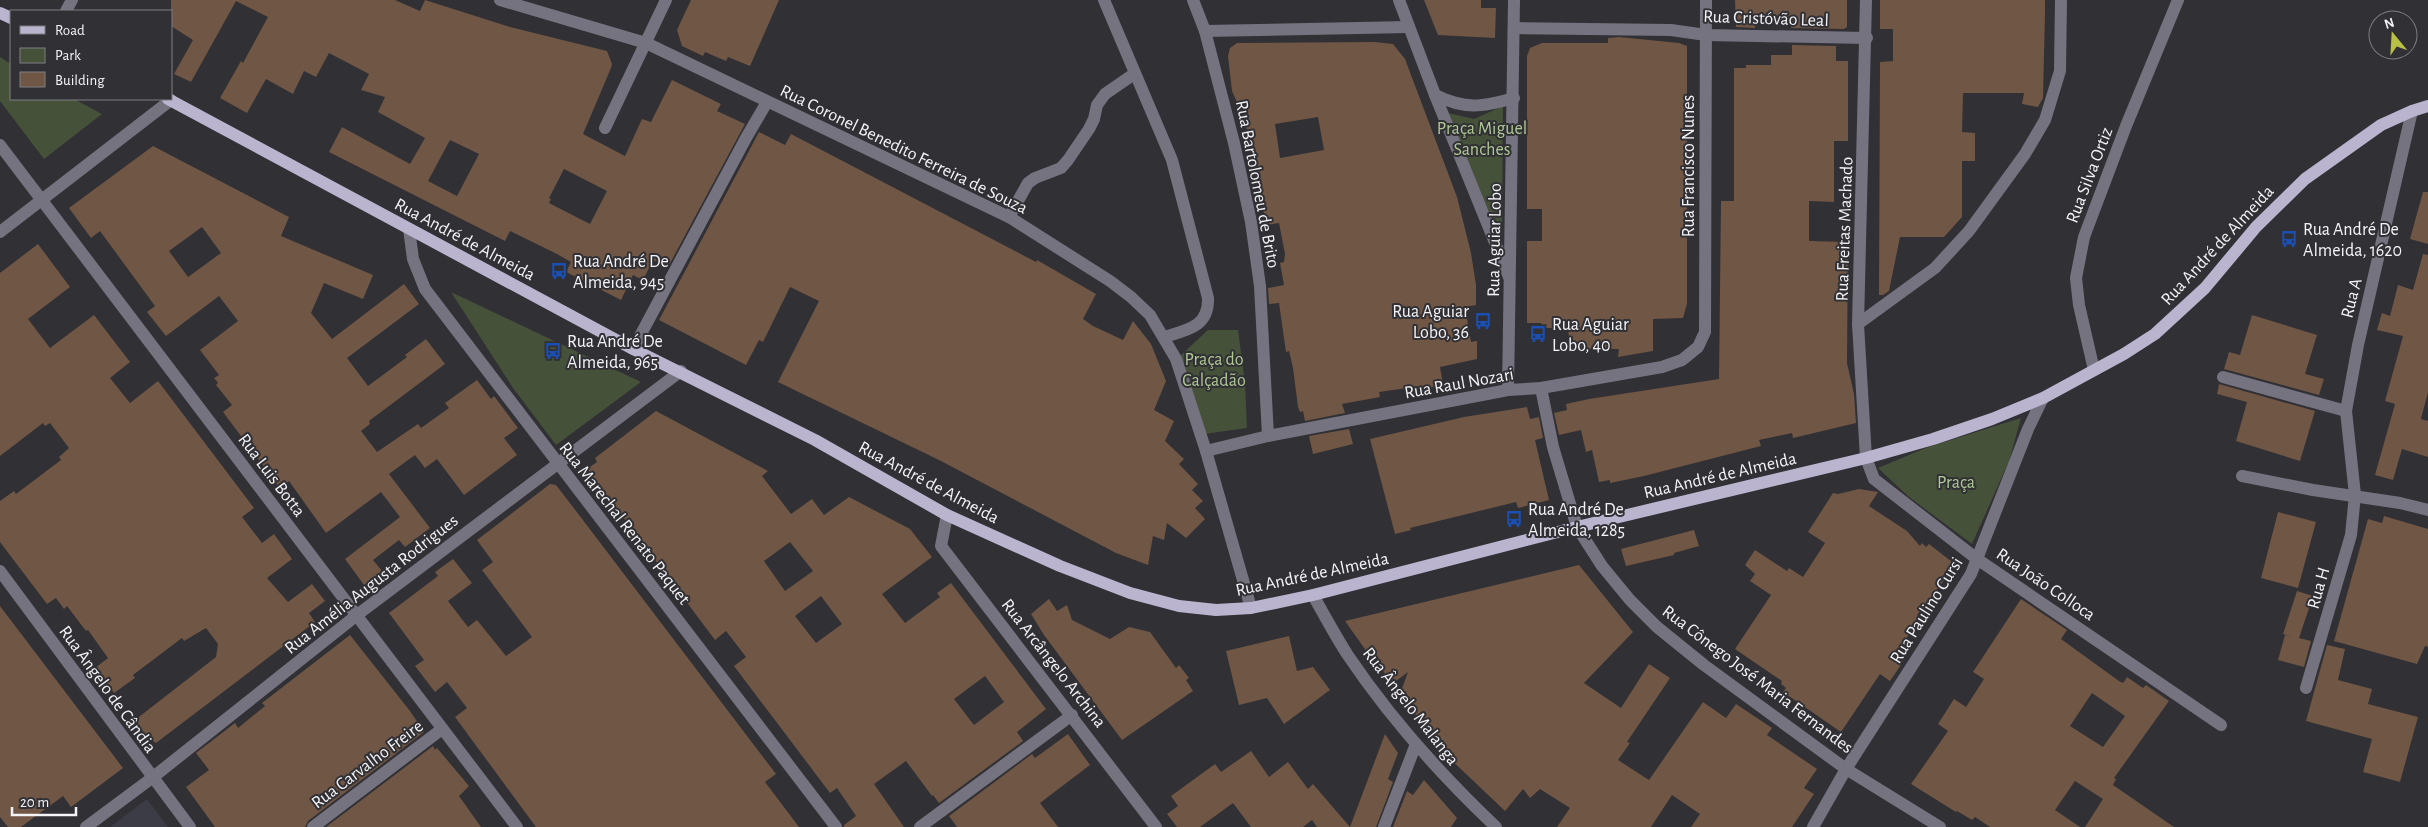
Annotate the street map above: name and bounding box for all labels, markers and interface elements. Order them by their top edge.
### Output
street label: Rua Cristóvão Leal [1703,8,1829,30]
legend [10,10,172,100]
north arrow [2368,10,2418,60]
text: N [2382,15,2396,32]
text: Road [55,23,85,38]
text: Park [55,48,81,63]
text: Building [55,73,105,88]
street label: Rua Coronel Benedito Ferreira de Souza [777,82,1030,218]
street label: Rua Francisco Nunes [1680,95,1698,237]
street label: Rua Bartolomeu de Brito [1232,99,1282,270]
park label: Praça Miguel Sanches [1437,120,1527,159]
street label: Rua Silva Ortiz [2063,125,2116,226]
street label: Rua Freitas Machado [1833,156,1857,302]
street label: Rua André de Almeida [2158,182,2278,309]
street label: Rua Aguiar Lobo [1485,183,1505,297]
street label: Rua André de Almeida [391,195,538,284]
place label: Rua André De Almeida, 1620 [2303,221,2402,260]
bus stop icon: Rua André De Almeida, 1620 [2279,229,2299,249]
place label: Rua André De Almeida, 945 [573,253,669,292]
bus stop icon: Rua André De Almeida, 945 [549,261,569,281]
street label: Rua A [2338,276,2366,320]
place label: Rua Aguiar Lobo, 36 [1392,303,1469,342]
bus stop icon: Rua Aguiar Lobo, 36 [1473,311,1493,331]
place label: Rua Aguiar Lobo, 40 [1552,316,1629,355]
bus stop icon: Rua Aguiar Lobo, 40 [1528,324,1548,344]
place label: Rua André De Almeida, 965 [567,333,663,372]
bus stop icon: Rua André De Almeida, 965 [543,341,563,361]
park label: Praça do Calçadão [1182,351,1246,390]
street label: Rua Raul Nozari [1403,365,1515,402]
street label: Rua Luis Botta [234,431,308,520]
street label: Rua André de Almeida [855,438,1002,527]
street label: Rua Marechal Renato Paquet [555,439,693,608]
street label: Rua André de Almeida [1642,450,1798,502]
park label: Praça [1937,474,1975,492]
place label: Rua André De Almeida, 1285 [1528,501,1625,540]
bus stop icon: Rua André De Almeida, 1285 [1504,509,1524,529]
street label: Rua Amélia Augusta Rodrigues [282,512,462,658]
street label: Rua João Colloca [1993,545,2098,624]
street label: Rua André de Almeida [1234,550,1390,600]
street label: Rua Paulino Cursi [1887,554,1967,667]
street label: Rua H [2304,565,2333,611]
street label: Rua Arcângelo Archina [998,596,1109,731]
street label: Rua Cônego José Maria Fernandes [1659,602,1856,757]
street label: Rua Ângelo de Cândia [55,621,162,756]
street label: Rua Ângelo Malanga [1359,642,1464,769]
street label: Rua Carvalho Freire [308,717,427,812]
scale bar [12,784,76,816]
text: 20 m [20,795,49,810]

